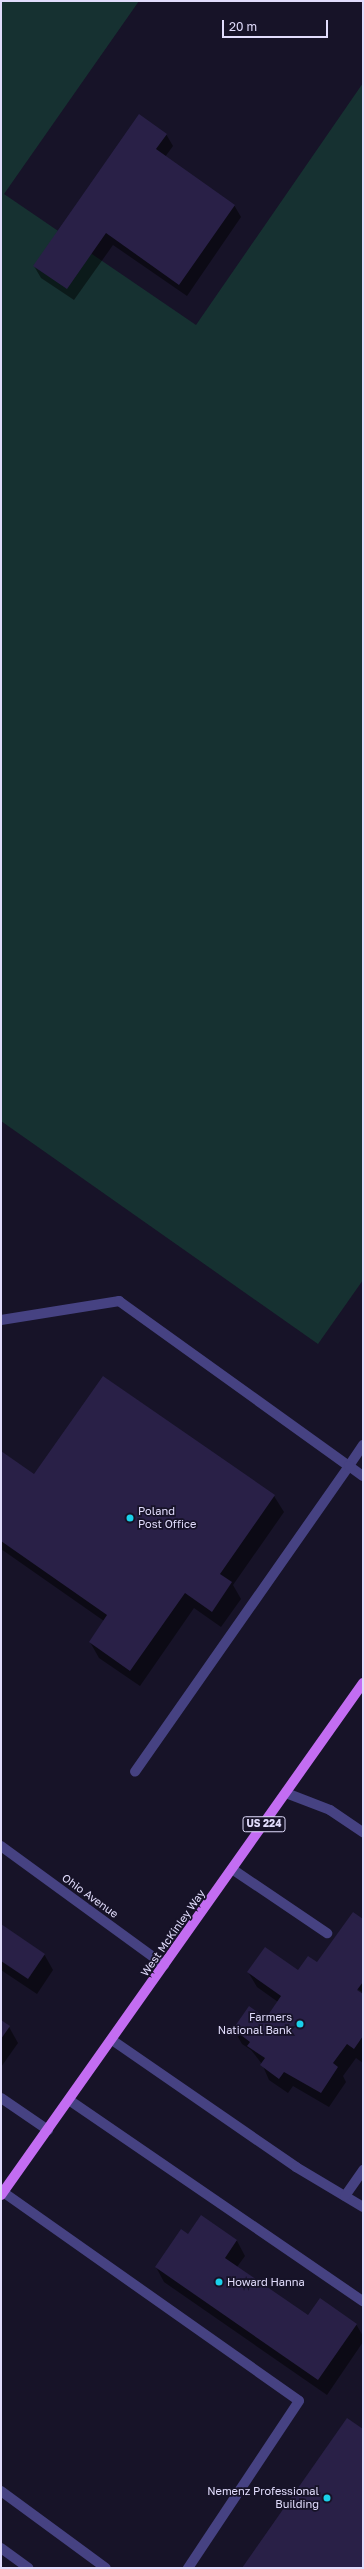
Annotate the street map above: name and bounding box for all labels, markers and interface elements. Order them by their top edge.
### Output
scale bar [224,12,330,38]
text: 20 m [229,19,257,34]
place label: Poland Post Office [138,1505,196,1531]
marker: Poland Post Office [125,1513,135,1523]
road number: US 224 [242,1816,286,1832]
street label: Ohio Avenue [59,1871,121,1921]
street label: West McKinley Way [138,1887,208,1979]
place label: Farmers National Bank [218,2011,292,2037]
marker: Farmers National Bank [295,2019,305,2029]
place label: Howard Hanna [227,2275,305,2289]
marker: Howard Hanna [214,2277,224,2287]
place label: Nemenz Professional Building [207,2485,319,2511]
marker: Nemenz Professional Building [322,2493,332,2503]

